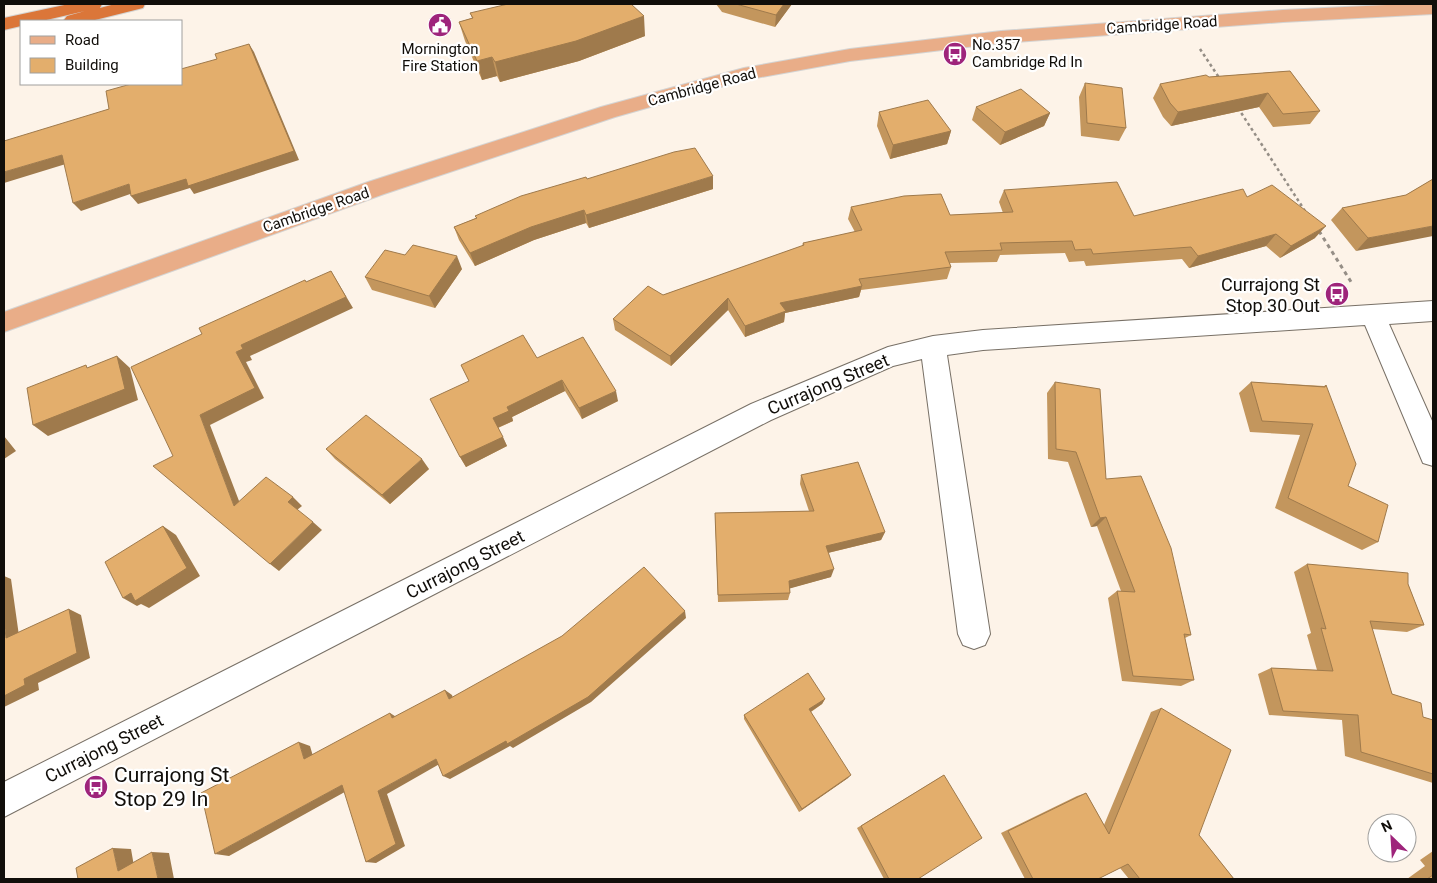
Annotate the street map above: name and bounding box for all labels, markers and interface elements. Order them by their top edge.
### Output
public building icon: Mornington Fire Station [427,12,453,38]
street label: Cambridge Road [1106,12,1218,38]
legend [20,20,182,85]
text: Road [65,31,99,49]
place label: No.357 Cambridge Rd In [972,36,1083,71]
place label: Mornington Fire Station [402,40,478,75]
bus stop icon: No.357 Cambridge Rd In [942,41,968,67]
text: Building [65,56,119,74]
street label: Cambridge Road [646,64,758,110]
street label: Cambridge Road [260,183,372,237]
place label: Currajong St Stop 30 Out [1221,274,1320,316]
bus stop icon: Currajong St Stop 30 Out [1324,281,1350,307]
street label: Currajong Street [764,349,892,419]
street label: Currajong Street [402,525,528,603]
street label: Currajong Street [41,709,167,787]
place label: Currajong St Stop 29 In [114,763,230,811]
bus stop icon: Currajong St Stop 29 In [83,774,109,800]
north arrow [1367,813,1417,863]
text: N [1379,817,1394,836]

